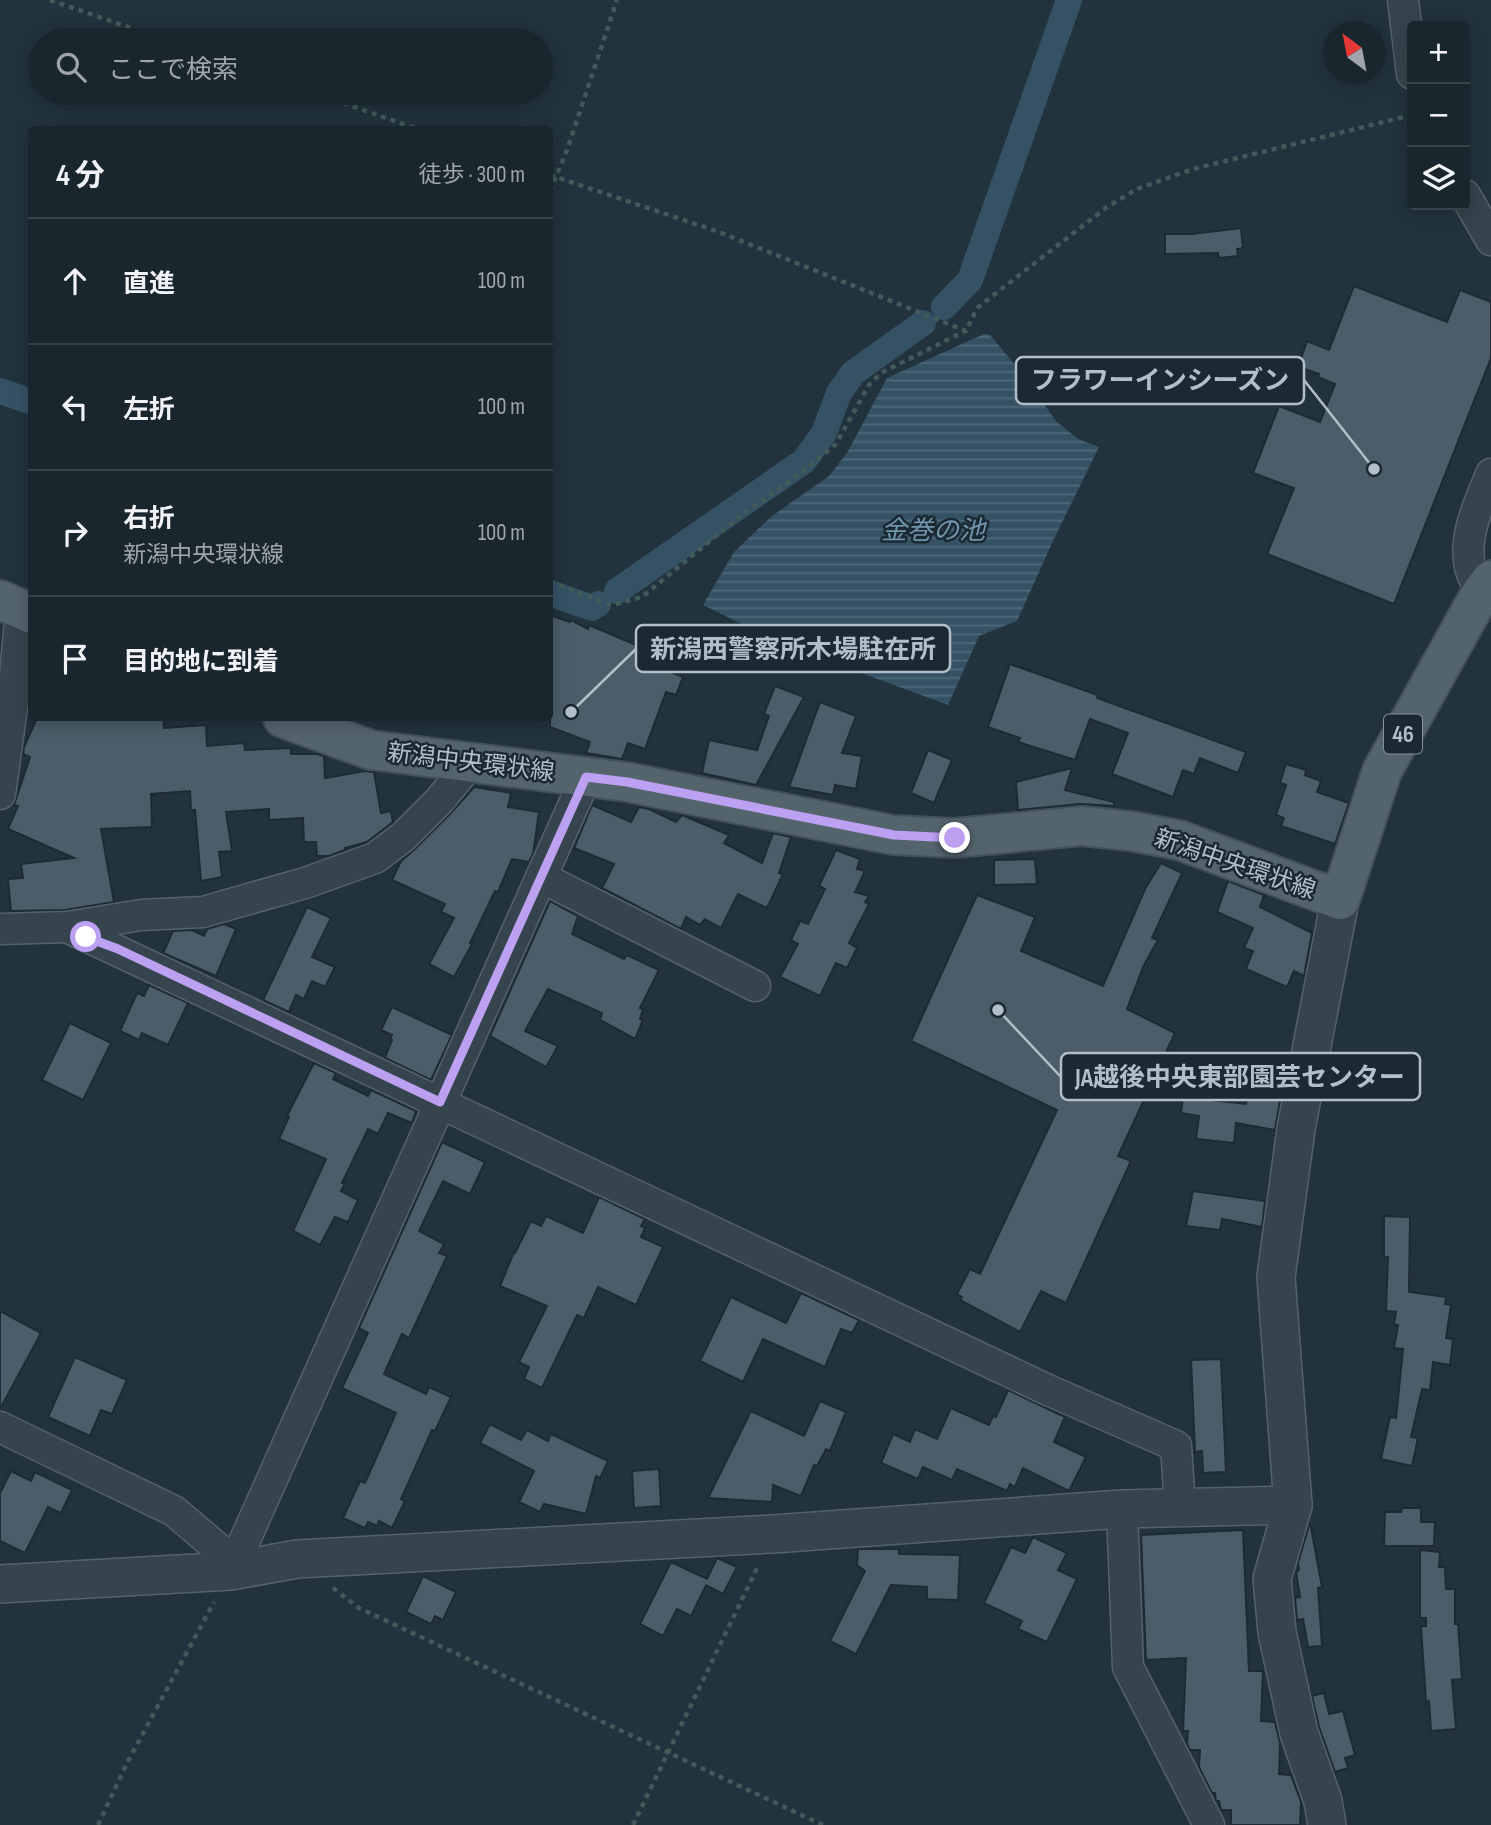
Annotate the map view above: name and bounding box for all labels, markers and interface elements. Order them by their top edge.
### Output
north arrow [1323,21,1386,84]
map controls [1407,21,1470,210]
button: + [1407,21,1470,84]
search box [28,28,553,105]
icon: search [52,48,90,86]
text: ここで検索 [108,55,238,86]
button: − [1407,84,1470,147]
button: layers [1407,147,1470,210]
text: 4 分 [56,158,105,194]
text: 徒歩 · 300 m [419,161,525,189]
icon: ahead [56,262,94,300]
text: 100 m [478,267,525,295]
text: 直進 [123,269,175,300]
callout: フラワーインシーズン [1016,357,1304,404]
text: フラワーインシーズン [1031,366,1289,397]
icon: left [56,388,94,426]
text: 100 m [478,393,525,421]
text: 左折 [123,395,175,426]
text: 右折 [123,504,175,535]
icon: right [56,514,94,552]
water label: 金巻の池 [881,516,988,547]
text: 100 m [478,519,525,547]
text: 新潟中央環状線 [123,541,284,569]
callout: 新潟西警察所木場駐在所 [636,625,950,672]
text: 新潟西警察所木場駐在所 [650,635,936,666]
icon: arrive [56,640,94,678]
text: 目的地に到着 [123,647,279,678]
road number: 46 [1384,714,1422,754]
street label: 新潟中央環状線 [386,738,556,787]
route end [939,822,970,853]
street label: 新潟中央環状線 [1151,823,1319,906]
route start [70,921,101,952]
callout: JA越後中央東部園芸センター [1061,1053,1420,1100]
text: JA越後中央東部園芸センター [1074,1063,1405,1094]

